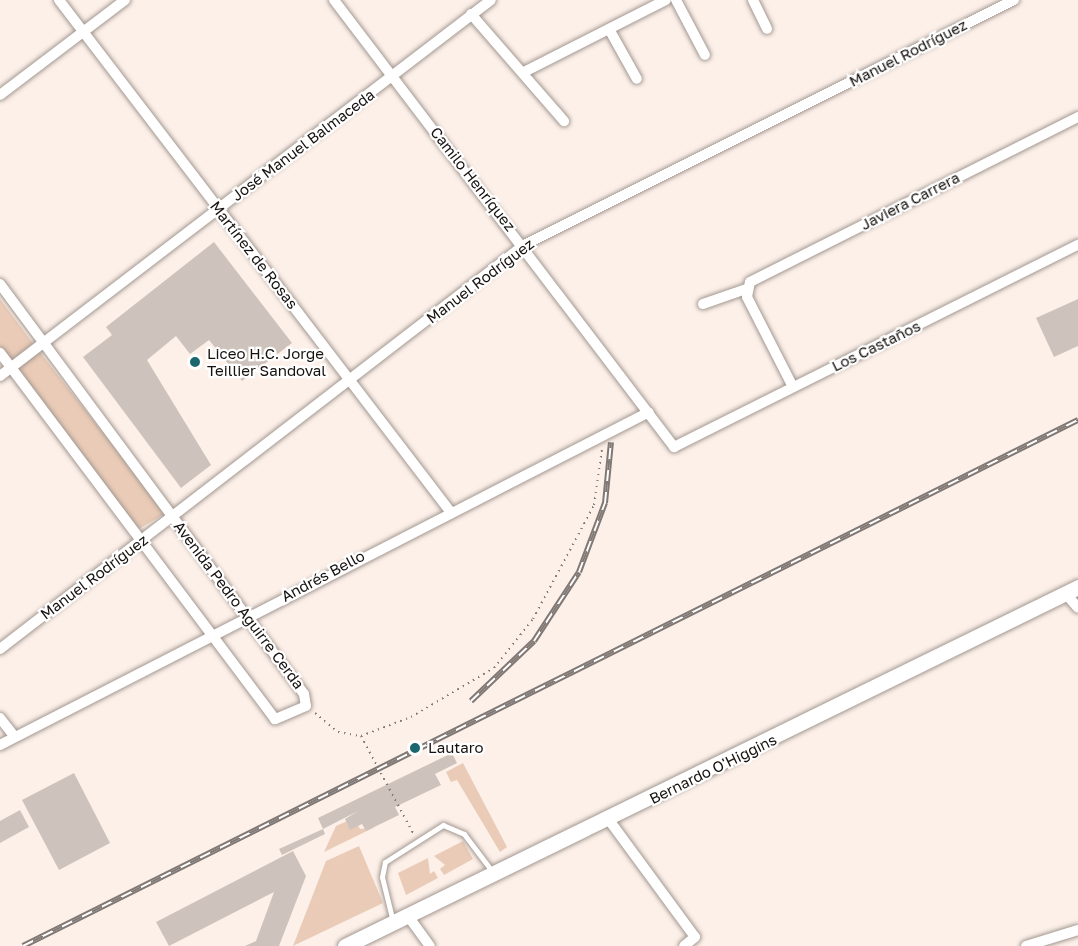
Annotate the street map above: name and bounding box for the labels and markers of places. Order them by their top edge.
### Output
place label: Liceo H.C. Jorge Teillier Sandoval [207,344,326,379]
marker: Liceo H.C. Jorge Teillier Sandoval [188,355,202,369]
marker: Lautaro [406,739,424,757]
place label: Lautaro [428,739,483,757]

